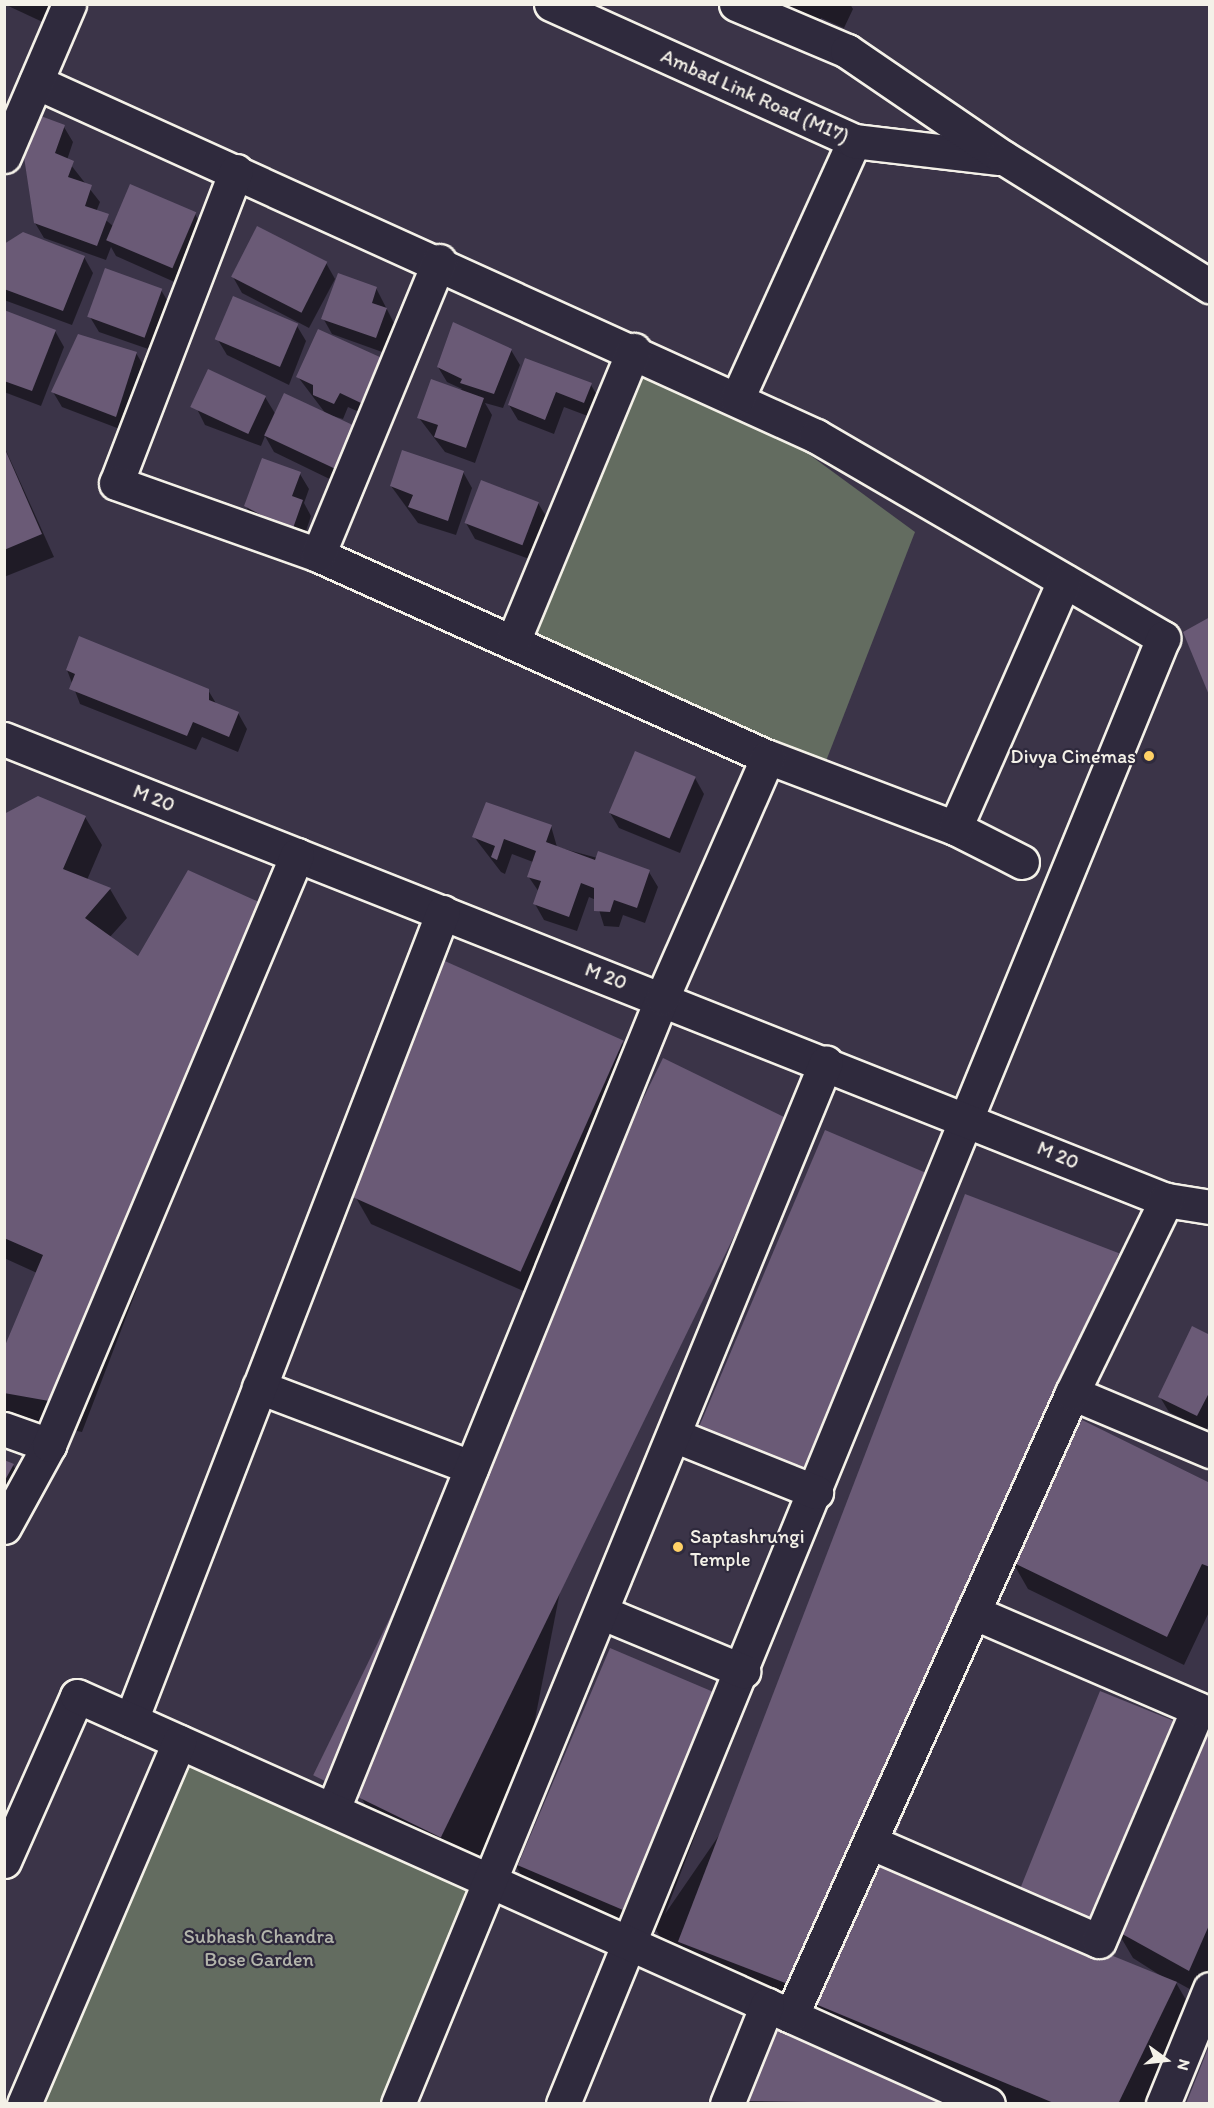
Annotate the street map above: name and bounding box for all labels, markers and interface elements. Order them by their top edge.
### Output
street label: Ambad Link Road (M17) [658,44,852,148]
place label: Divya Cinemas [1010,744,1136,768]
marker: Divya Cinemas [1140,747,1158,765]
street label: M 20 [130,779,178,817]
street label: M 20 [582,957,630,995]
street label: M 20 [1033,1136,1083,1174]
place label: Saptashrungi Temple [690,1524,805,1571]
marker: Saptashrungi Temple [671,1540,685,1554]
park label: Subhash Chandra Bose Garden [184,1924,334,1971]
north arrow [1136,2030,1196,2090]
text: N [1173,2057,1194,2072]

